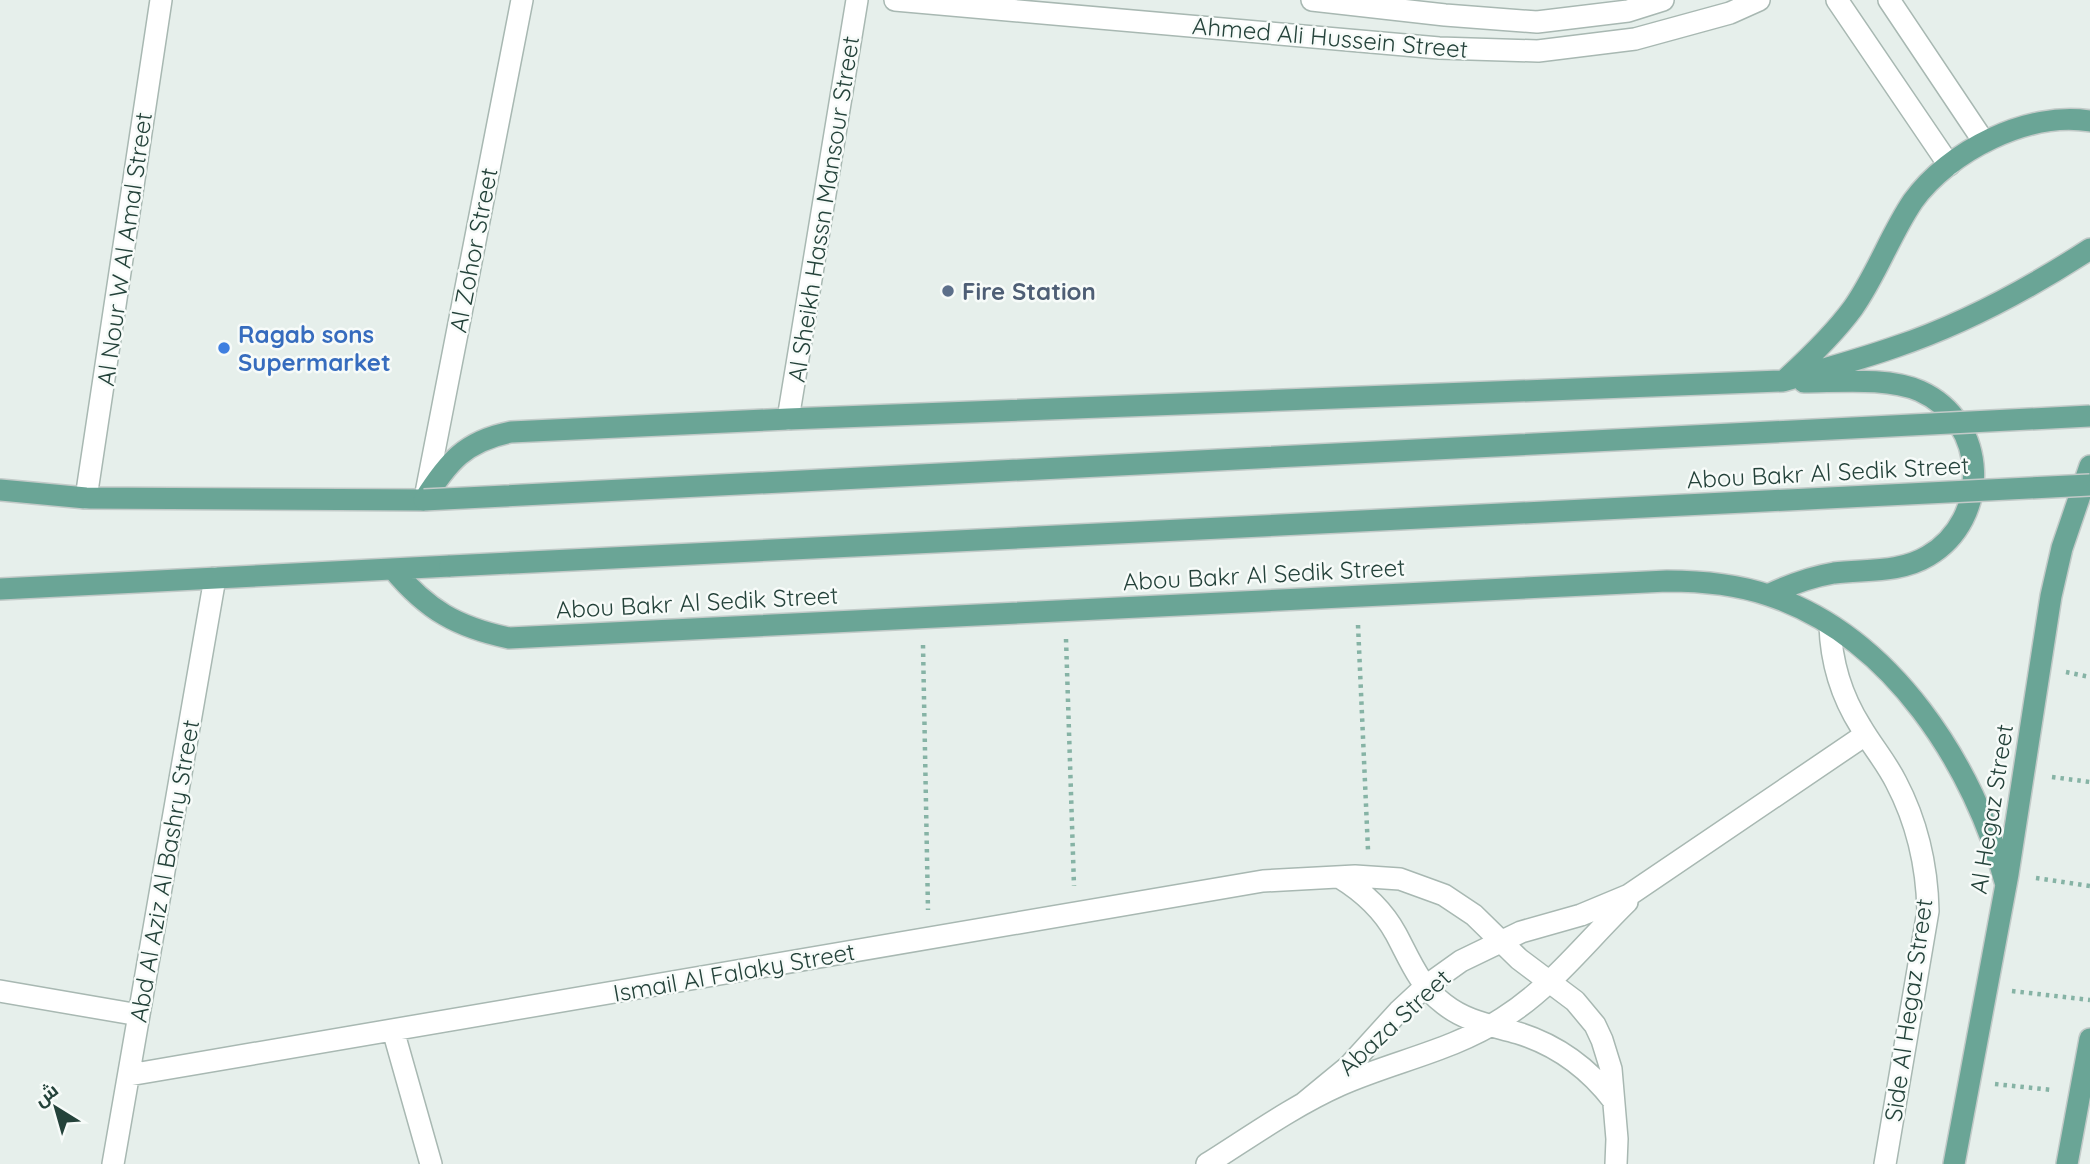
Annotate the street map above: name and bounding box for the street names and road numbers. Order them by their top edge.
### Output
street label: Ahmed Ali Hussein Street [1191,10,1469,64]
street label: Al Sheikh Hassn Mansour Street [781,34,865,384]
street label: Al Nour W Al Amal Street [90,110,158,388]
street label: Al Zohor Street [442,165,504,335]
street label: Abou Bakr Al Sedik Street [1686,450,1970,494]
street label: Abou Bakr Al Sedik Street [1122,552,1406,596]
street label: Abou Bakr Al Sedik Street [555,580,839,624]
street label: Abd Al Aziz Al Bashry Street [123,717,205,1025]
street label: Al Hegaz Street [1963,722,2019,896]
street label: Side Al Hegaz Street [1878,897,1938,1123]
street label: Ismail Al Falaky Street [611,936,857,1008]
street label: Abaza Street [1332,962,1456,1082]

